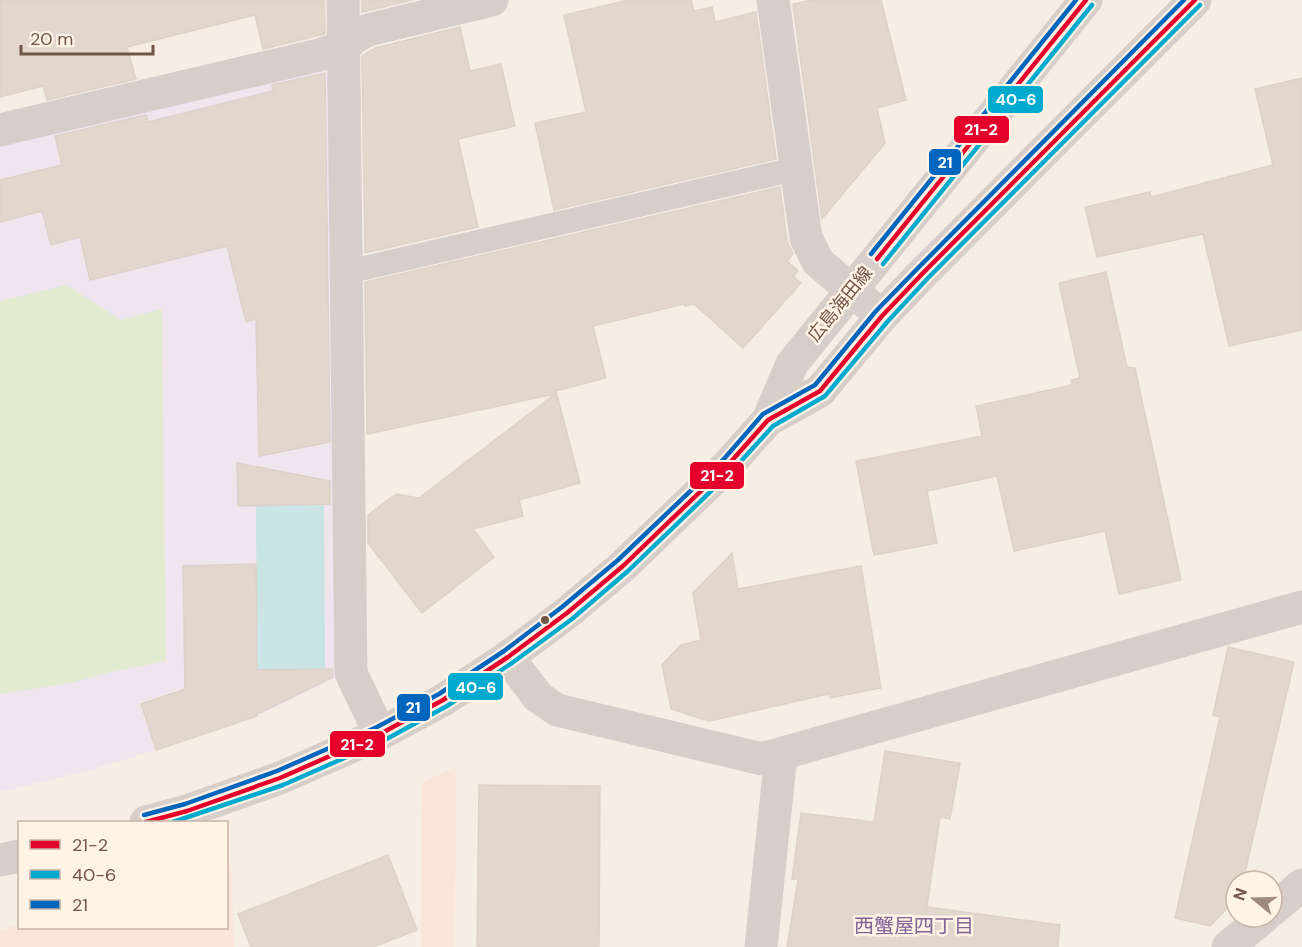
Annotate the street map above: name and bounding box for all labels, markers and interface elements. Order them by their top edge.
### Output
scale bar [21,18,153,56]
text: 20 m [30,27,73,51]
line badge: 40-6 [987,85,1044,114]
text: 40-6 [995,89,1037,110]
line badge: 21-2 [953,115,1010,144]
text: 21-2 [964,119,998,140]
line badge: 21 [928,148,962,176]
text: 21 [937,152,953,173]
street label: 広島海田線 [802,261,878,347]
line badge: 21-2 [689,461,745,490]
text: 21-2 [700,465,734,486]
unlabelled marker [539,614,551,626]
line badge: 40-6 [447,672,504,701]
text: 40-6 [455,677,497,698]
line badge: 21 [396,693,431,722]
text: 21 [405,697,421,718]
line badge: 21-2 [329,730,386,758]
text: 21-2 [340,734,374,755]
legend [18,821,228,929]
text: 21-2 [72,833,108,857]
text: 40-6 [72,863,116,887]
north arrow [1224,869,1284,929]
text: N [1228,885,1252,903]
text: 21 [72,893,88,917]
district label: 西蟹屋四丁目 [854,913,974,939]

